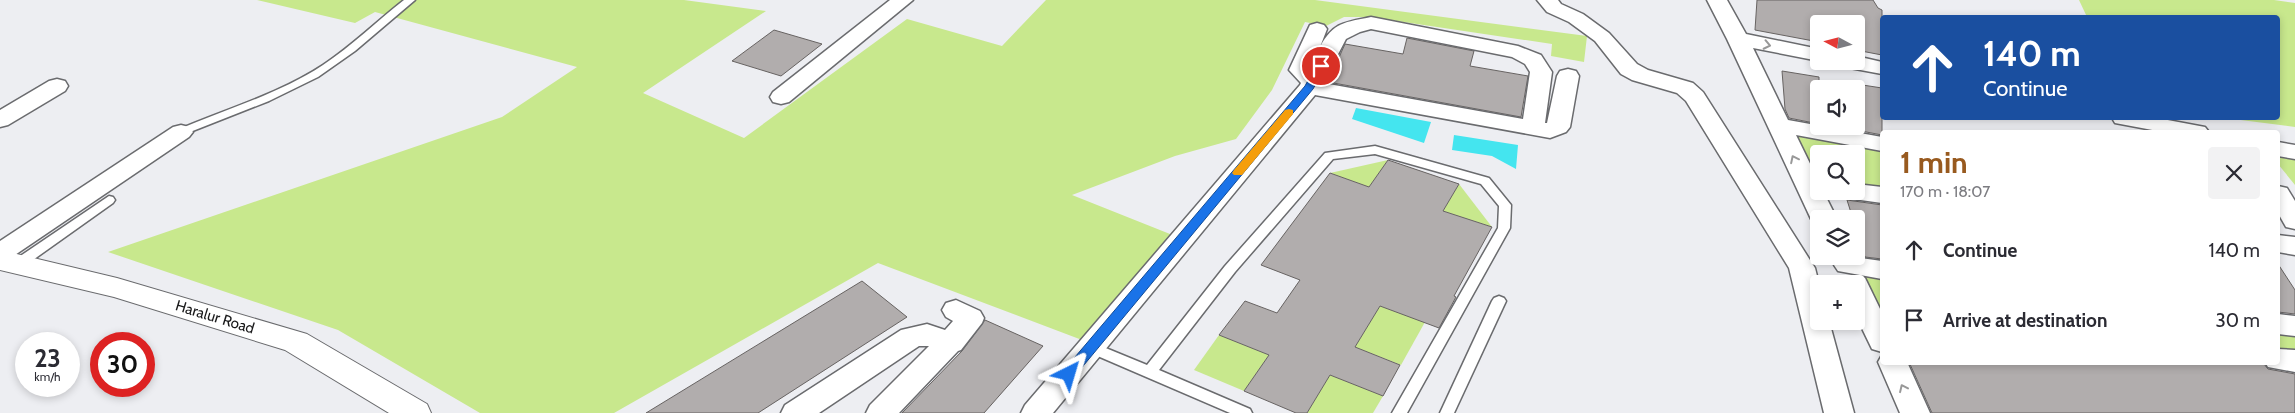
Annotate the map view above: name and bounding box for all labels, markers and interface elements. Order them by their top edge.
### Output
north arrow [1810,15,1865,70]
map controls [1810,15,1865,330]
text: 140 m [1983,32,2081,75]
icon: ahead [1900,35,1965,100]
one-way arrow [1762,39,1771,50]
pin [1300,45,1342,87]
icon: arrive [1307,52,1335,80]
text: Continue [1983,75,2068,102]
button: sound [1810,80,1865,135]
text: 1 min [1900,144,1968,181]
button: search [1810,145,1865,200]
button: close [2208,147,2260,199]
one-way arrow [1790,156,1800,165]
text: 170 m · 18:07 [1900,182,1990,201]
button: layers [1810,210,1865,265]
icon: ahead [1900,236,1928,264]
text: Continue [1943,239,2017,262]
text: 140 m [2209,239,2260,262]
button: + [1810,275,1865,330]
street label: Haralur Road [173,296,257,338]
icon: arrive [1900,306,1928,334]
text: Arrive at destination [1943,309,2107,332]
text: 30 m [2216,309,2260,332]
speed limit sign: 30 [90,332,155,397]
text: 23 [34,343,61,373]
position arrow [1042,347,1094,399]
text: km/h [34,369,61,384]
one-way arrow [1899,384,1910,393]

